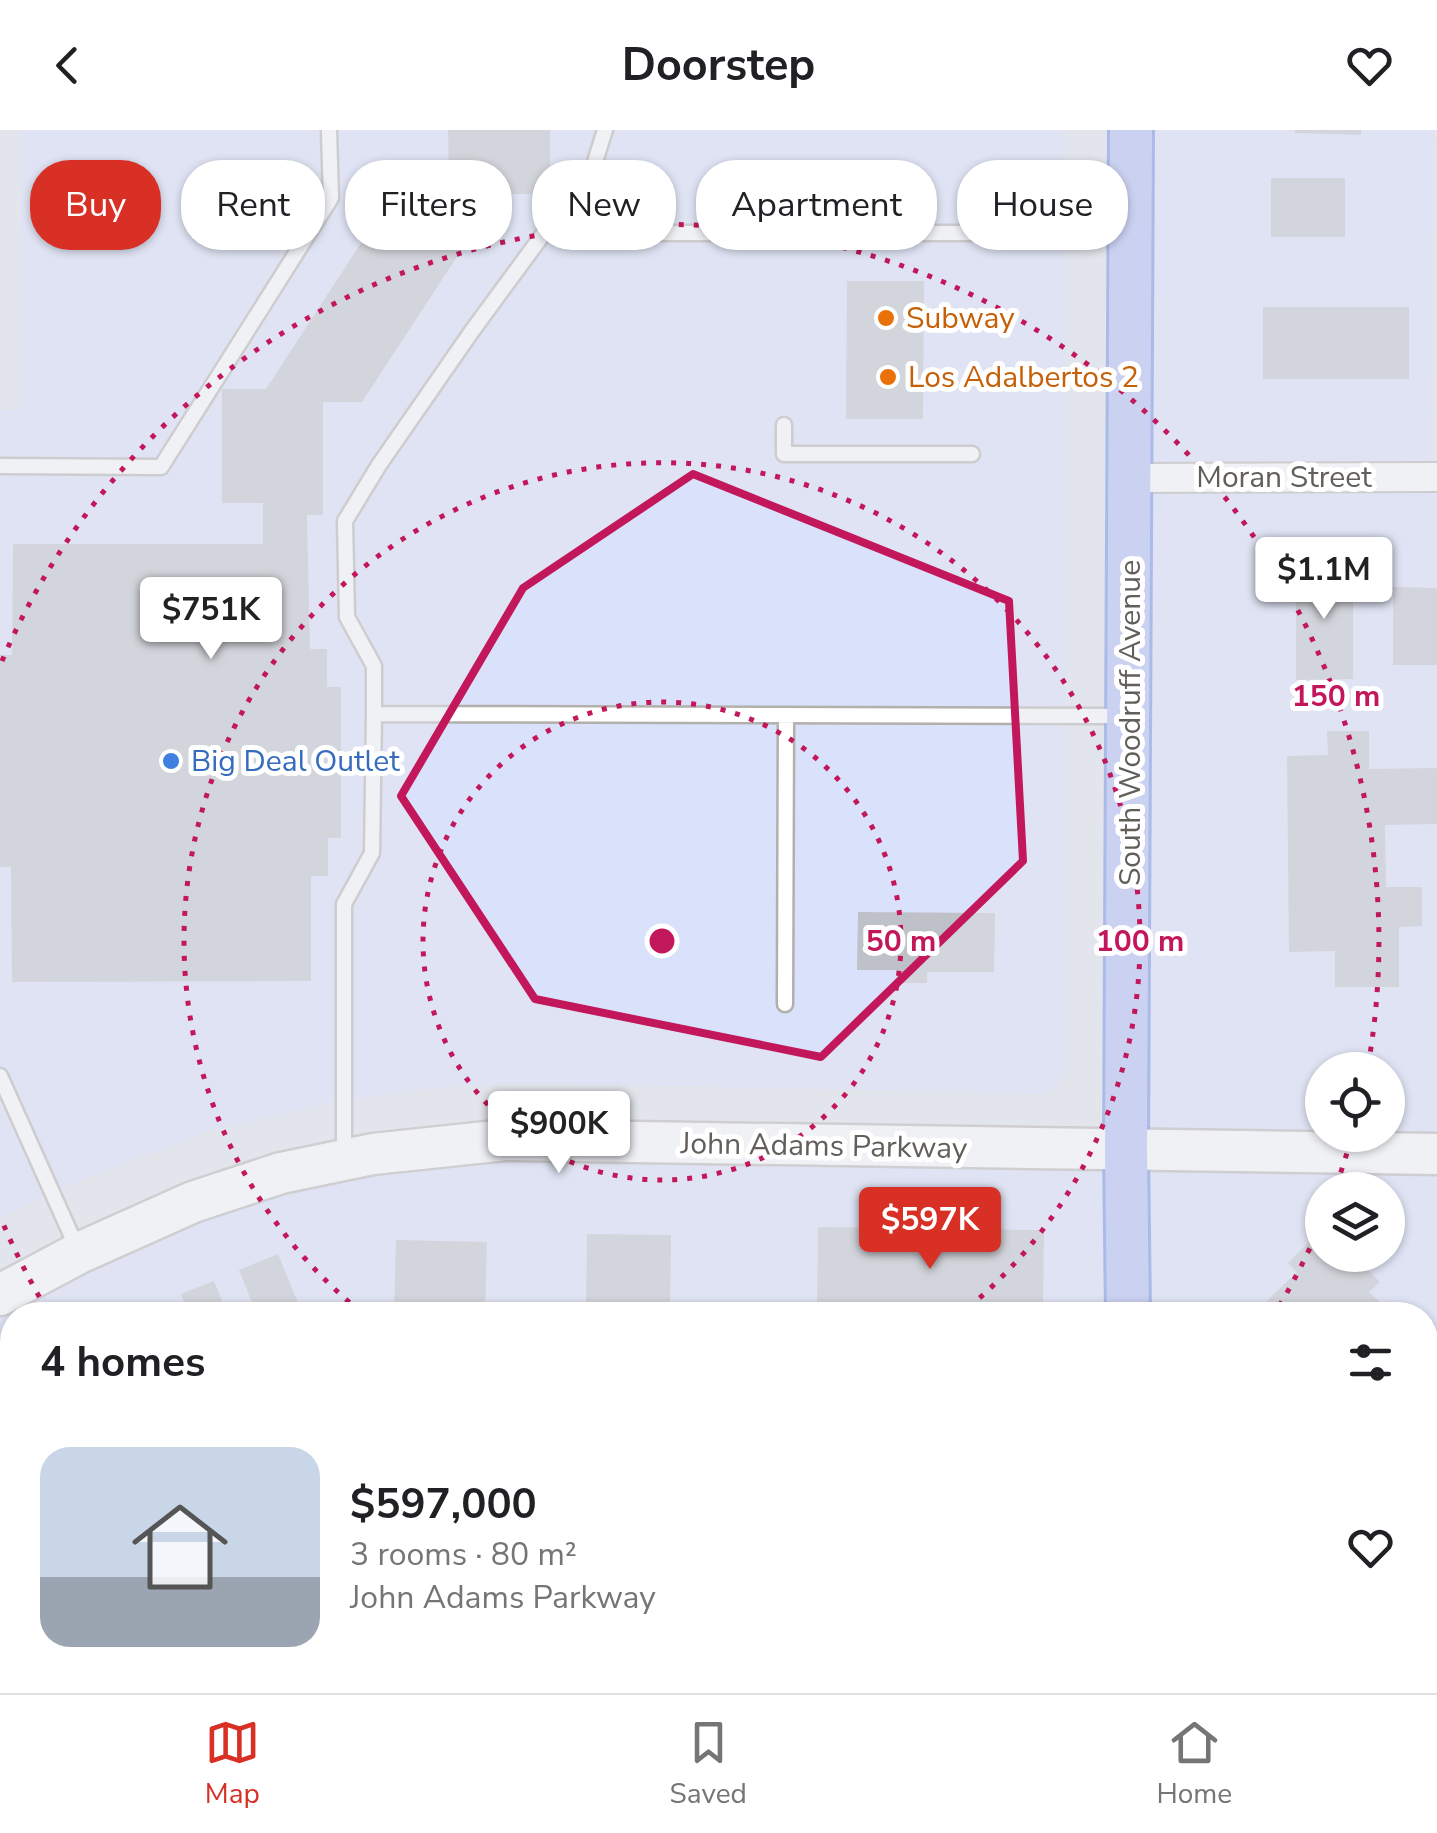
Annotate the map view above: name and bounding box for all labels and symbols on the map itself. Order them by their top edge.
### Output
place label: Subway [906,298,1015,339]
marker: Subway [875,307,897,329]
place label: Los Adalbertos 2 [908,357,1139,398]
marker: Los Adalbertos 2 [877,366,899,388]
street label: Moran Street [1196,457,1372,498]
pin: $1.1M [1254,537,1394,622]
street label: South Woodruff Avenue [1110,560,1151,886]
pin: $751K [141,577,281,662]
text: 150 m [1292,676,1380,717]
place label: Big Deal Outlet [191,741,400,782]
marker: Big Deal Outlet [160,750,182,772]
text: 50 m [866,921,936,962]
text: 100 m [1096,921,1184,962]
centre of rings [644,923,680,959]
pin: $900K [489,1091,629,1176]
street label: John Adams Parkway [679,1123,968,1169]
pin: $597K [860,1187,1000,1272]

